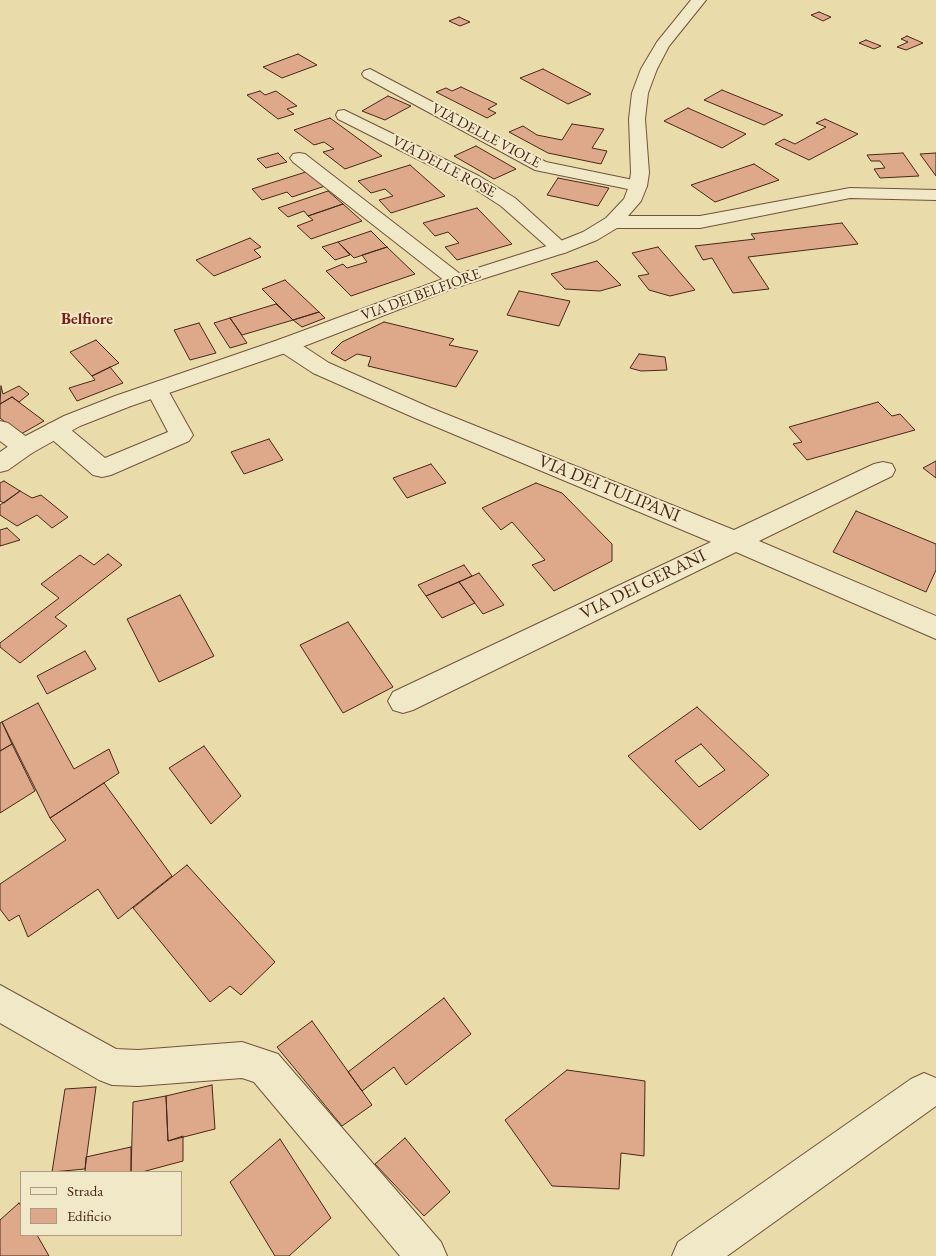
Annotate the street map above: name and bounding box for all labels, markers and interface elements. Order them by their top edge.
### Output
street label: VIA DELLE VIOLE [428,100,544,172]
street label: VIA DELLE ROSE [389,132,499,202]
street label: VIA DEI BELFIORE [359,265,483,325]
district label: Belfiore [61,310,113,330]
street label: VIA DEI TULIPANI [535,451,683,527]
street label: VIA DEI GERANI [577,545,709,625]
legend [20,1171,182,1236]
text: Strada [67,1181,103,1200]
text: Edificio [67,1206,111,1225]

